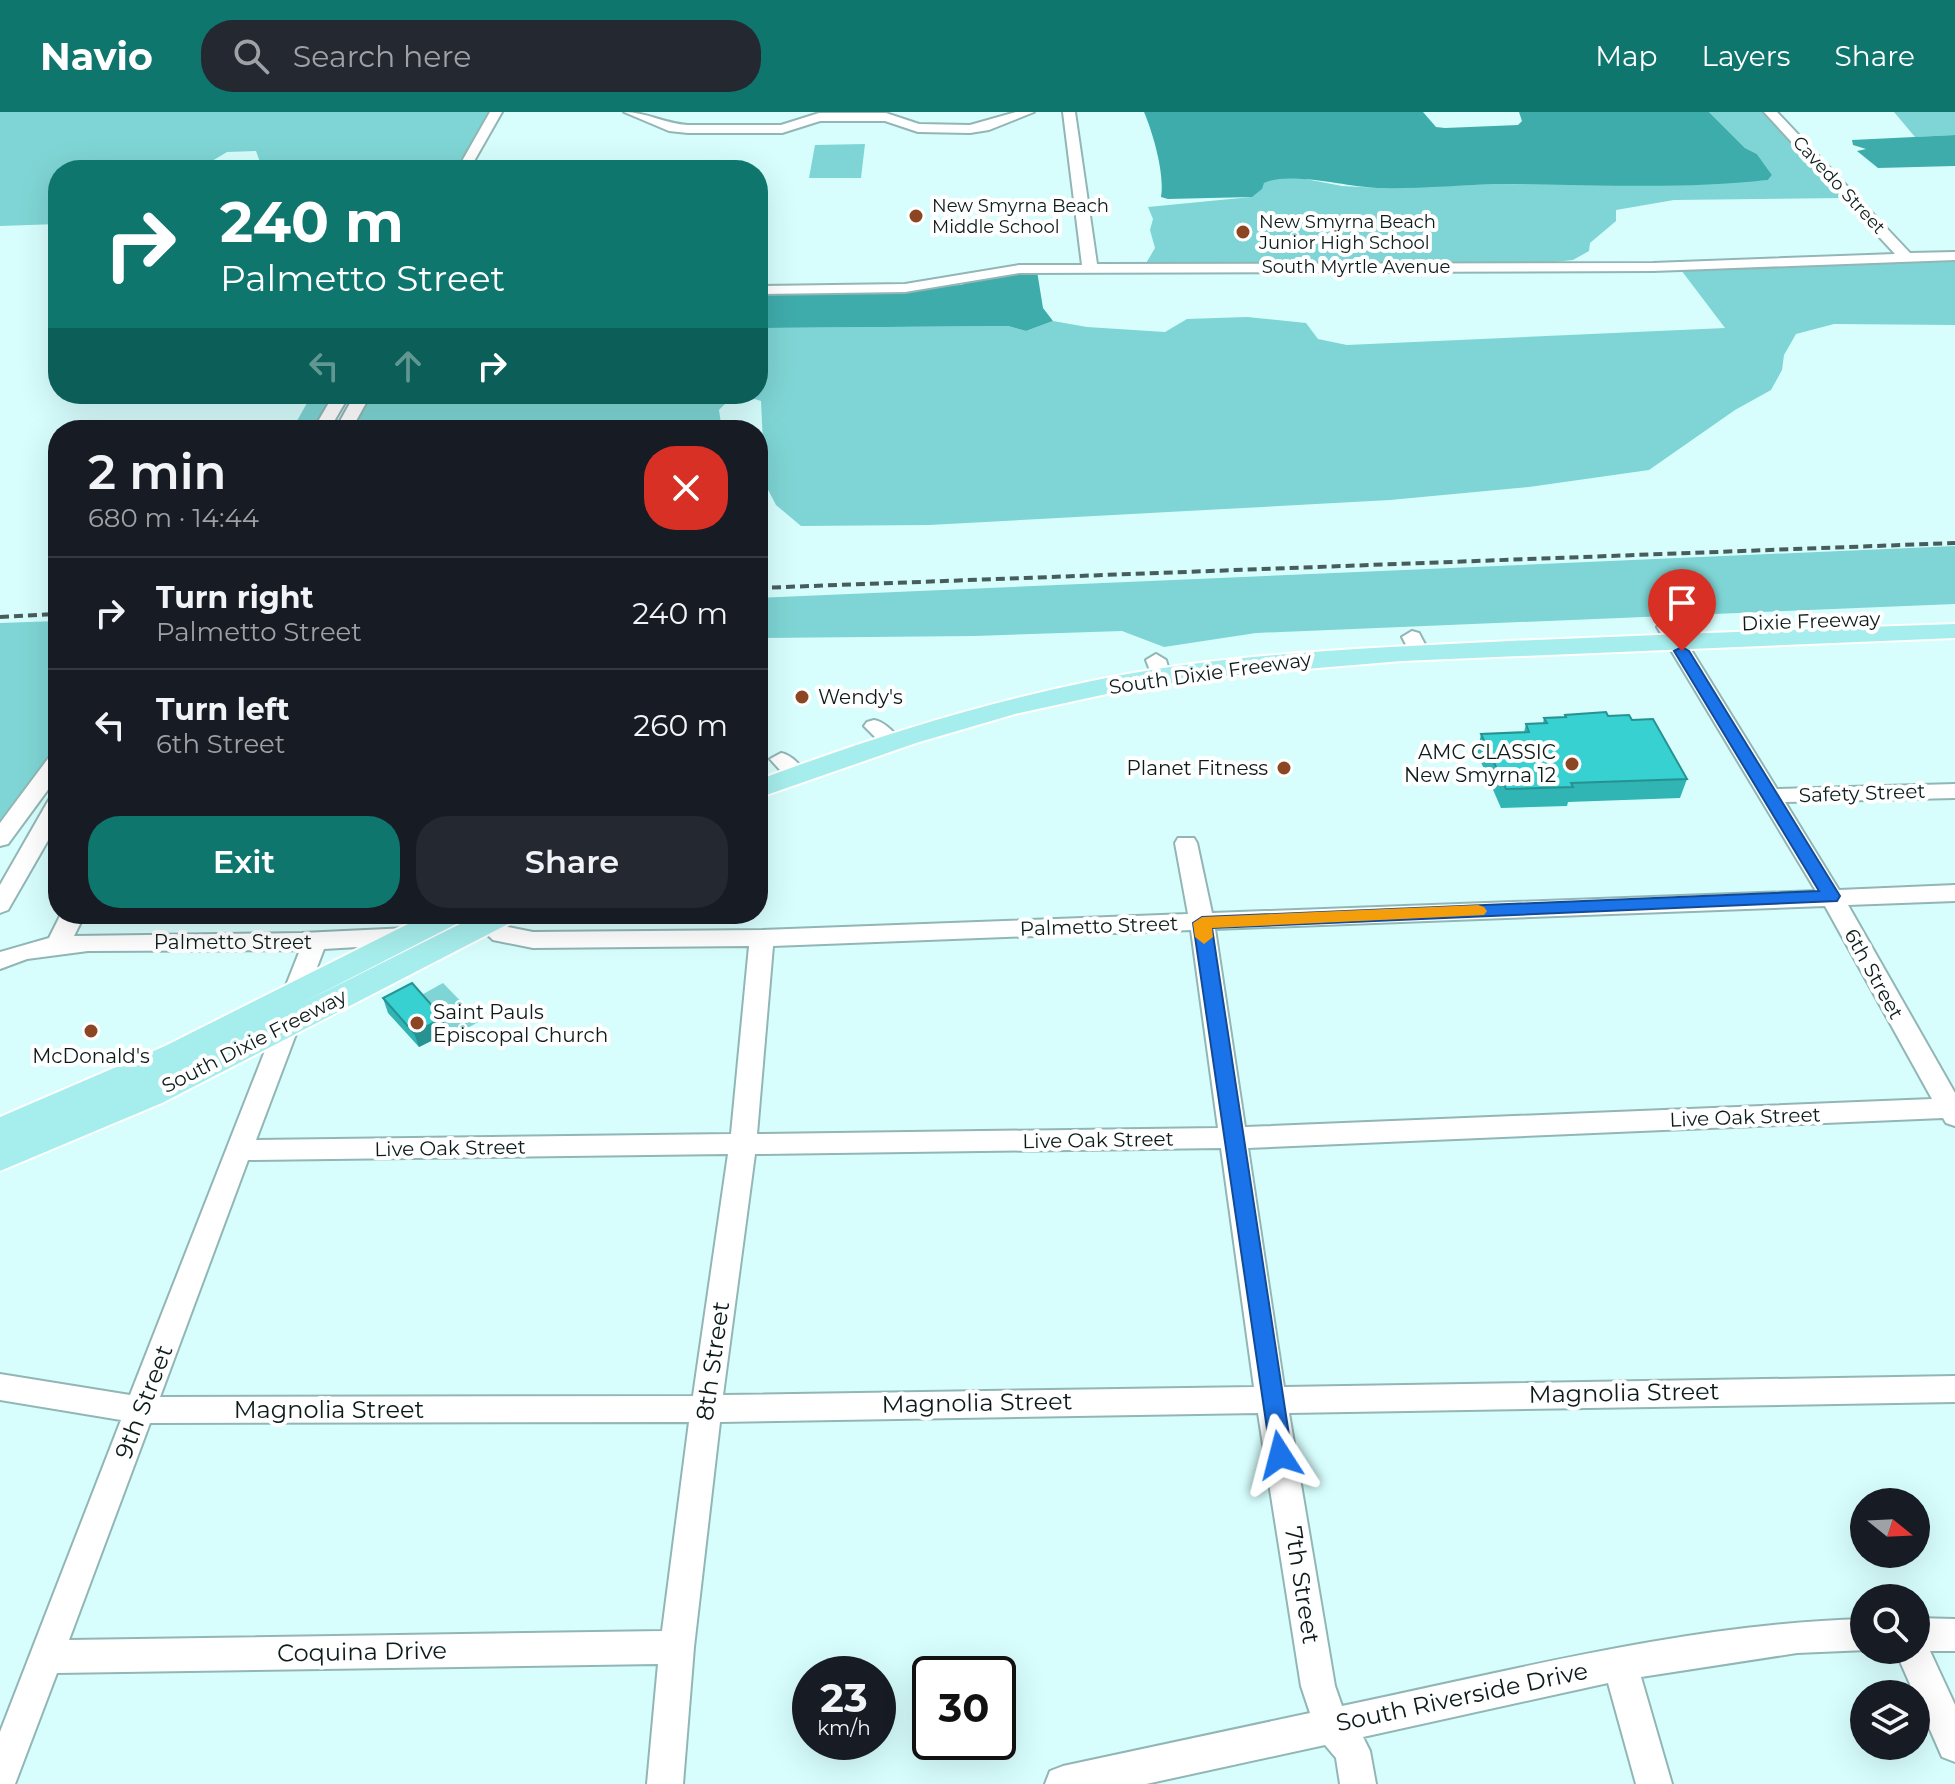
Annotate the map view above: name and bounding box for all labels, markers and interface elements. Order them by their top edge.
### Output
search box [201,20,761,92]
text: Navio [40,33,153,80]
icon: search [229,34,273,78]
text: Search here [293,38,471,75]
text: Map [1595,39,1658,73]
text: Layers [1702,39,1791,73]
text: Share [1835,39,1915,73]
street label: Cavedo Street [1788,131,1890,239]
text: 240 m [220,188,404,256]
icon: right [88,192,192,296]
place label: New Smyrna Beach Middle School [932,195,1109,238]
marker: New Smyrna Beach Middle School [907,207,925,225]
place label: New Smyrna Beach Junior High School [1258,211,1436,254]
marker: New Smyrna Beach Junior High School [1234,223,1252,241]
text: Palmetto Street [220,256,505,300]
street label: South Myrtle Avenue [1262,256,1450,278]
icon: left [302,344,346,388]
icon: ahead [386,344,430,388]
icon: right [470,344,514,388]
text: 2 min [88,443,226,501]
button: close [644,446,728,530]
text: 680 m · 14:44 [88,502,259,534]
pin [1648,569,1716,651]
text: Turn right [156,579,313,616]
icon: arrive [1660,581,1704,625]
icon: right [88,591,132,635]
text: 240 m [632,595,728,632]
street label: Dixie Freeway [1741,607,1881,635]
text: Palmetto Street [156,616,362,648]
street label: South Dixie Freeway [1107,647,1313,699]
place label: Wendy's [818,685,903,709]
marker: Wendy's [793,688,811,706]
text: Turn left [156,691,289,728]
icon: left [88,703,132,747]
text: 260 m [633,707,728,744]
text: 6th Street [156,728,285,760]
place label: AMC CLASSIC New Smyrna 12 [1404,740,1556,787]
marker: AMC CLASSIC New Smyrna 12 [1563,755,1581,773]
place label: Planet Fitness [1126,756,1268,780]
marker: Planet Fitness [1275,759,1293,777]
street label: Safety Street [1798,779,1926,807]
button: Exit [88,816,400,908]
button: Share [416,816,728,908]
street label: Palmetto Street [1019,911,1179,941]
street label: 6th Street [1839,925,1909,1023]
street label: Palmetto Street [154,930,312,954]
street label: South Dixie Freeway [158,984,350,1098]
place label: Saint Pauls Episcopal Church [433,1000,608,1047]
marker: Saint Pauls Episcopal Church [408,1014,426,1032]
marker: McDonald's [82,1022,100,1040]
place label: McDonald's [32,1044,150,1068]
street label: Live Oak Street [1669,1102,1821,1132]
street label: Live Oak Street [1022,1127,1174,1153]
street label: Live Oak Street [374,1135,526,1161]
street label: 8th Street [690,1299,735,1422]
street label: 9th Street [109,1341,179,1463]
street label: Magnolia Street [1528,1376,1720,1409]
street label: Magnolia Street [881,1386,1073,1419]
street label: Magnolia Street [234,1395,425,1424]
position arrow [1238,1413,1322,1497]
north arrow [1850,1488,1930,1568]
map controls [1850,1488,1930,1760]
street label: 7th Street [1279,1524,1326,1646]
button: search [1850,1584,1930,1664]
street label: Coquina Drive [277,1636,447,1667]
speed limit sign: 30 [912,1656,1016,1760]
street label: South Riverside Drive [1333,1656,1591,1737]
text: 23 [820,1673,868,1722]
button: layers [1850,1680,1930,1760]
text: km/h [817,1716,871,1740]

